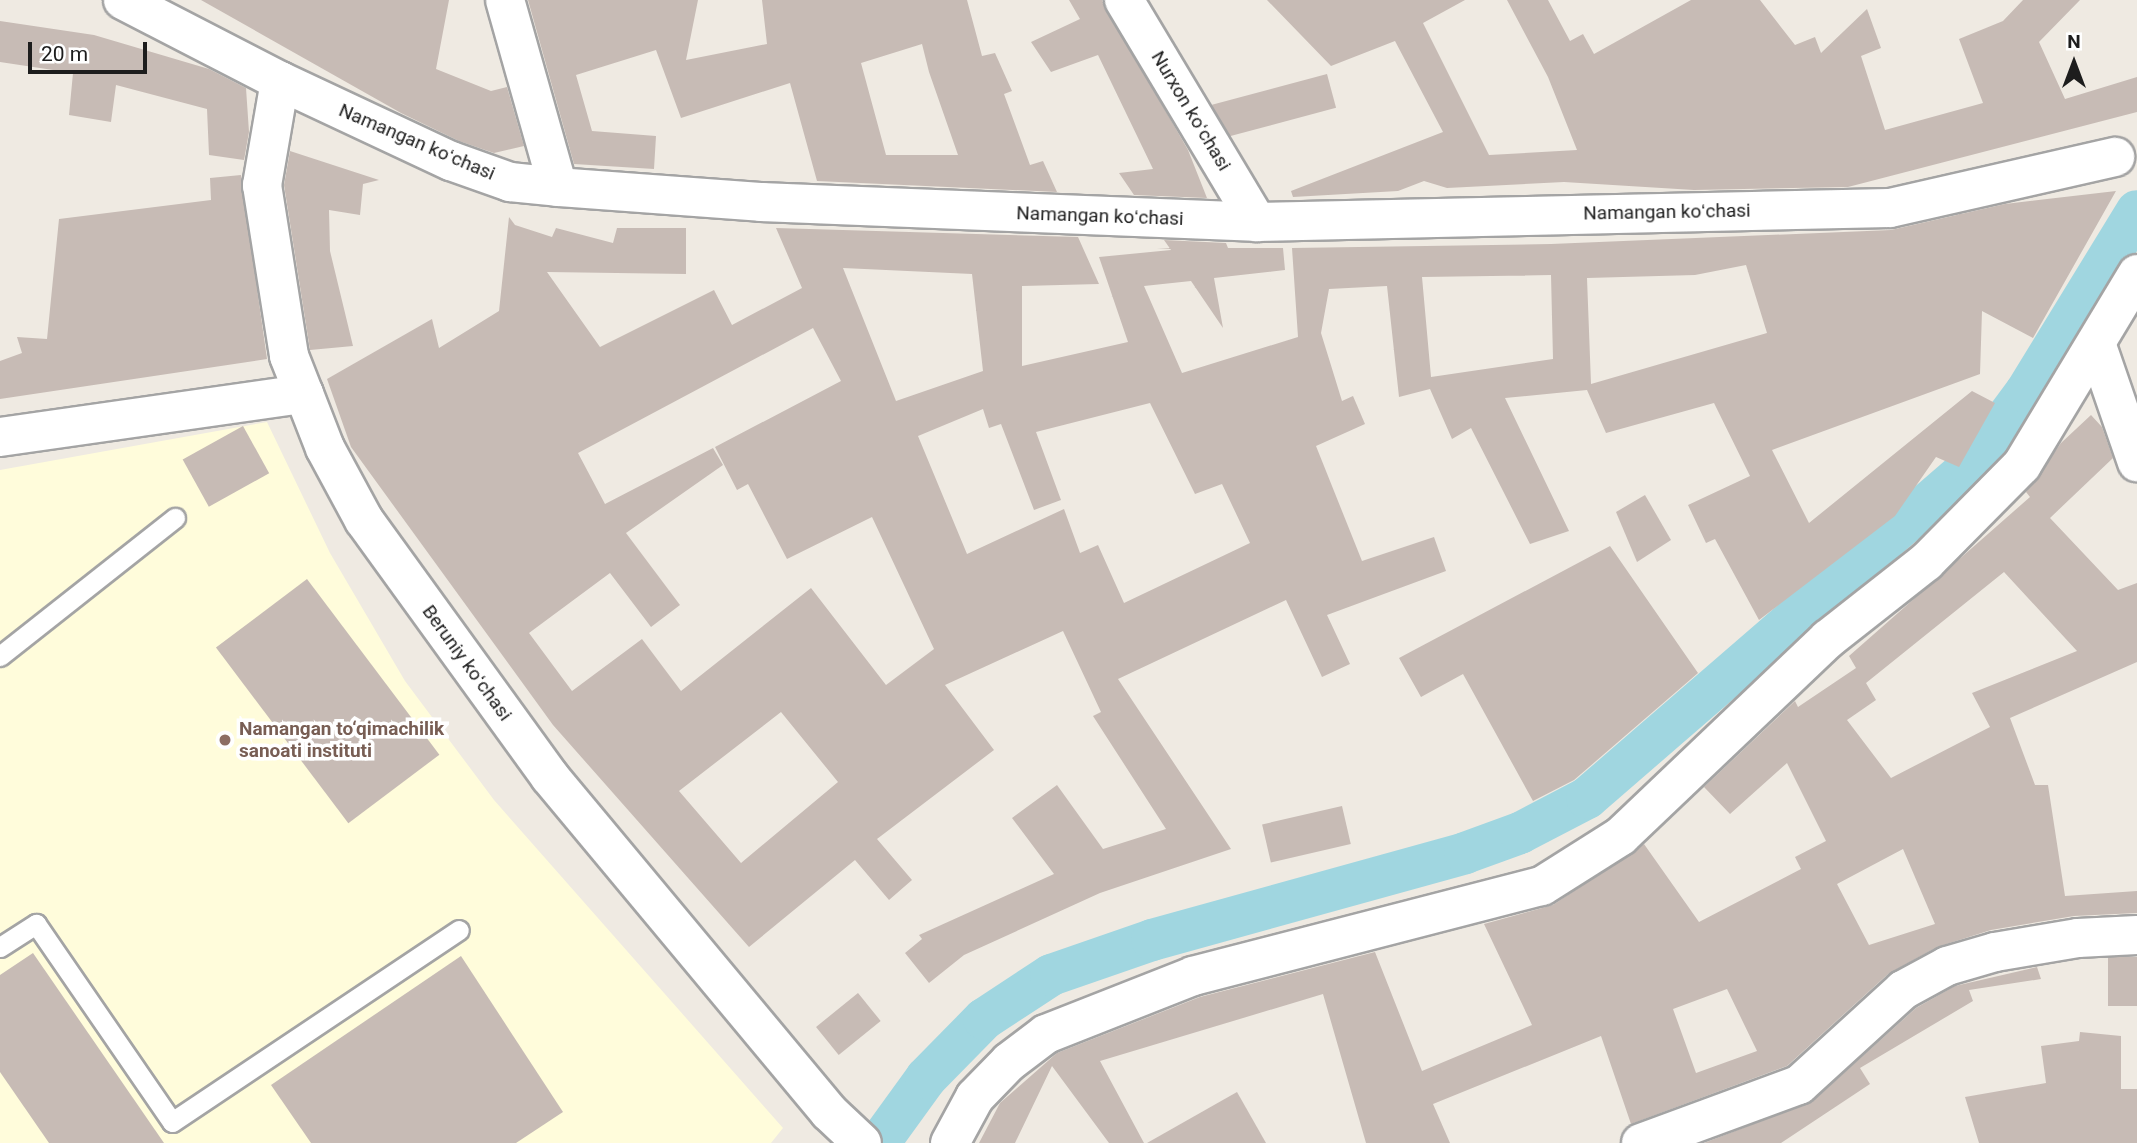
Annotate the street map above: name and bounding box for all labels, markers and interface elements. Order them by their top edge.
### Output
scale bar [32,28,150,72]
north arrow [2039,28,2109,98]
text: N [2067,30,2081,53]
text: 20 m [41,42,88,66]
street label: Nurxon koʻchasi [1146,47,1236,175]
street label: Namangan koʻchasi [335,99,499,185]
street label: Namangan koʻchasi [1583,199,1751,225]
street label: Namangan koʻchasi [1016,202,1184,230]
street label: Beruniy koʻchasi [417,601,517,725]
place label: Namangan to‘qimachilik sanoati instituti [239,718,444,762]
marker: Namangan to‘qimachilik sanoati instituti [217,732,233,748]

